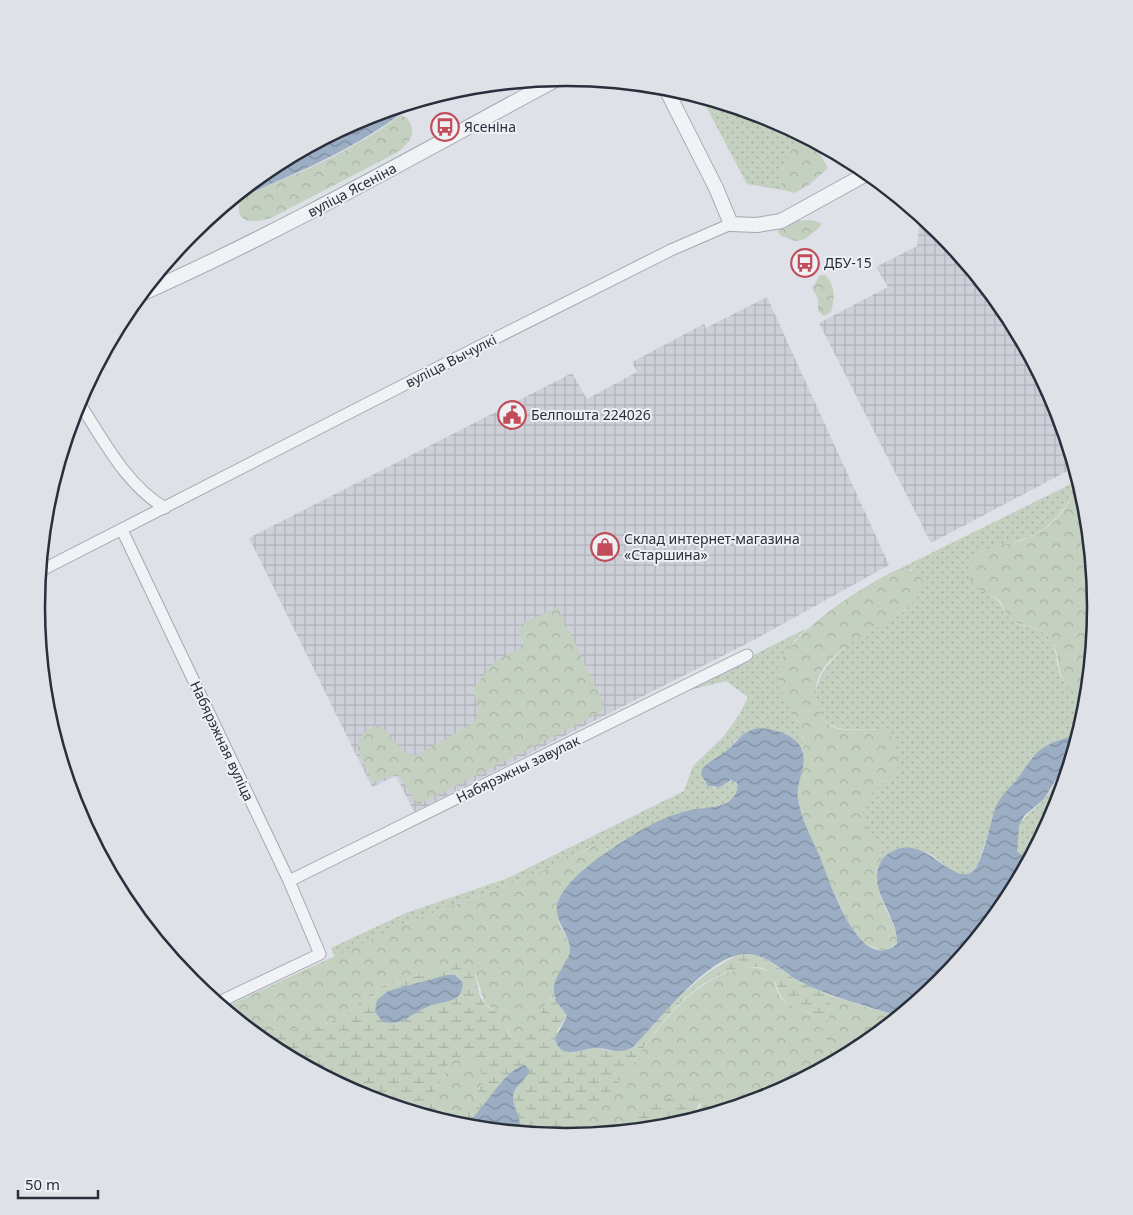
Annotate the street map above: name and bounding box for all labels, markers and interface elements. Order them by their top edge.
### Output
bus stop icon: Ясеніна [430,112,460,142]
place label: Ясеніна [464,117,516,136]
street label: вуліца Ясеніна [304,158,399,221]
bus stop icon: ДБУ-15 [790,248,820,278]
place label: ДБУ-15 [824,253,872,272]
street label: вуліца Вычулкі [402,329,499,392]
public building icon: Белпошта 224026 [497,400,527,430]
place label: Белпошта 224026 [531,405,651,424]
place label: Склад интернет-магазина «Старшина» [624,529,800,564]
shop icon: Склад интернет-магазина «Старшина» [590,532,620,562]
street label: Набярэжная вуліца [186,678,259,804]
street label: Набярэжны завулак [453,730,583,807]
scale bar [18,1168,98,1200]
text: 50 m [25,1174,60,1194]

